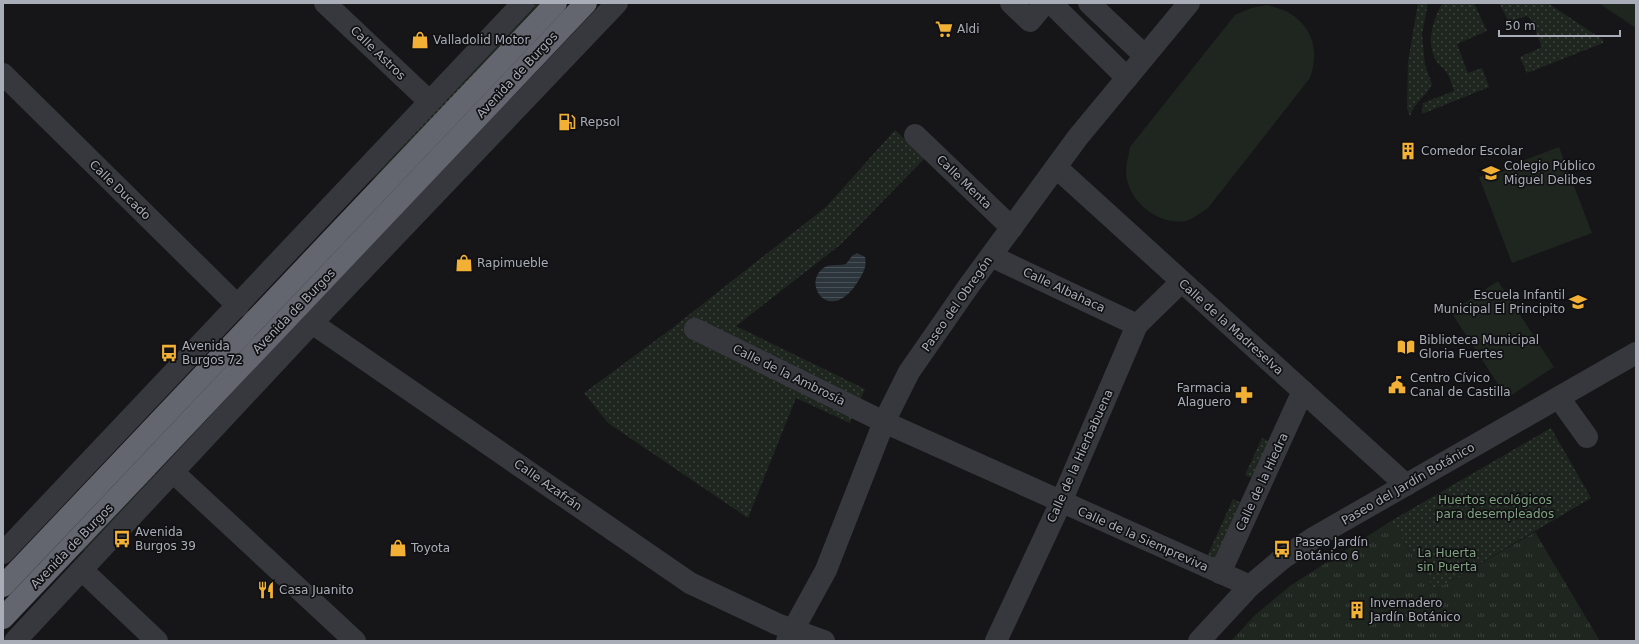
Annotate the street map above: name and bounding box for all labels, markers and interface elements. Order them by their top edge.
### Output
scale bar [1499,12,1620,38]
supermarket icon: Aldi [934,19,954,39]
text: 50 m [1505,19,1536,33]
place label: Aldi [957,22,980,36]
street label: Calle Astros [348,23,408,83]
street label: Avenida de Burgos [474,29,560,121]
shop icon: Valladolid Motor [410,30,430,50]
place label: Valladolid Motor [433,33,529,47]
fuel station icon: Repsol [557,112,577,132]
place label: Repsol [580,115,620,129]
building icon: Comedor Escolar [1398,141,1418,161]
place label: Comedor Escolar [1421,144,1523,158]
street label: Calle Menta [934,152,994,212]
street label: Calle Ducado [87,157,153,223]
place label: Colegio Público Miguel Delibes [1504,159,1595,187]
school or university icon: Colegio Público Miguel Delibes [1481,163,1501,183]
shop icon: Rapimueble [454,253,474,273]
street label: Paseo del Obregón [919,254,995,354]
place label: Rapimueble [477,256,548,270]
street label: Calle Albahaca [1021,265,1107,315]
street label: Avenida de Burgos [250,266,338,356]
street label: Calle de la Madreselva [1176,276,1286,378]
place label: Escuela Infantil Municipal El Principito [1433,288,1565,316]
school or university icon: Escuela Infantil Municipal El Principito [1568,292,1588,312]
place label: Biblioteca Municipal Gloria Fuertes [1419,333,1539,361]
library icon: Biblioteca Municipal Gloria Fuertes [1396,337,1416,357]
place label: Avenida Burgos 72 [182,339,243,367]
street label: Calle de la Ambrosía [730,342,848,408]
bus stop icon: Avenida Burgos 72 [159,343,179,363]
place label: Centro Cívico Canal de Castilla [1410,371,1511,399]
public building icon: Centro Cívico Canal de Castilla [1387,375,1407,395]
place label: Farmacia Alaguero [1177,381,1231,409]
pharmacy icon: Farmacia Alaguero [1234,385,1254,405]
street label: Calle de la Hierbabuena [1044,387,1116,525]
street label: Calle de la Hiedra [1233,431,1291,533]
street label: Paseo del Jardín Botánico [1339,440,1477,528]
street label: Calle Azafrán [511,456,585,514]
park label: Huertos ecológicos para desempleados [1436,493,1554,521]
street label: Avenida de Burgos [28,501,116,591]
street label: Calle de la Siempreviva [1076,504,1210,574]
place label: Avenida Burgos 39 [135,525,196,553]
bus stop icon: Avenida Burgos 39 [112,529,132,549]
place label: Paseo Jardín Botánico 6 [1295,535,1368,563]
shop icon: Toyota [388,538,408,558]
bus stop icon: Paseo Jardín Botánico 6 [1272,539,1292,559]
place label: Toyota [410,541,450,555]
park label: La Huerta sin Puerta [1417,546,1477,574]
restaurant icon: Casa Juanito [256,580,276,600]
place label: Casa Juanito [279,583,354,597]
place label: Invernadero Jardín Botánico [1369,596,1461,624]
building icon: Invernadero Jardín Botánico [1347,600,1367,620]

